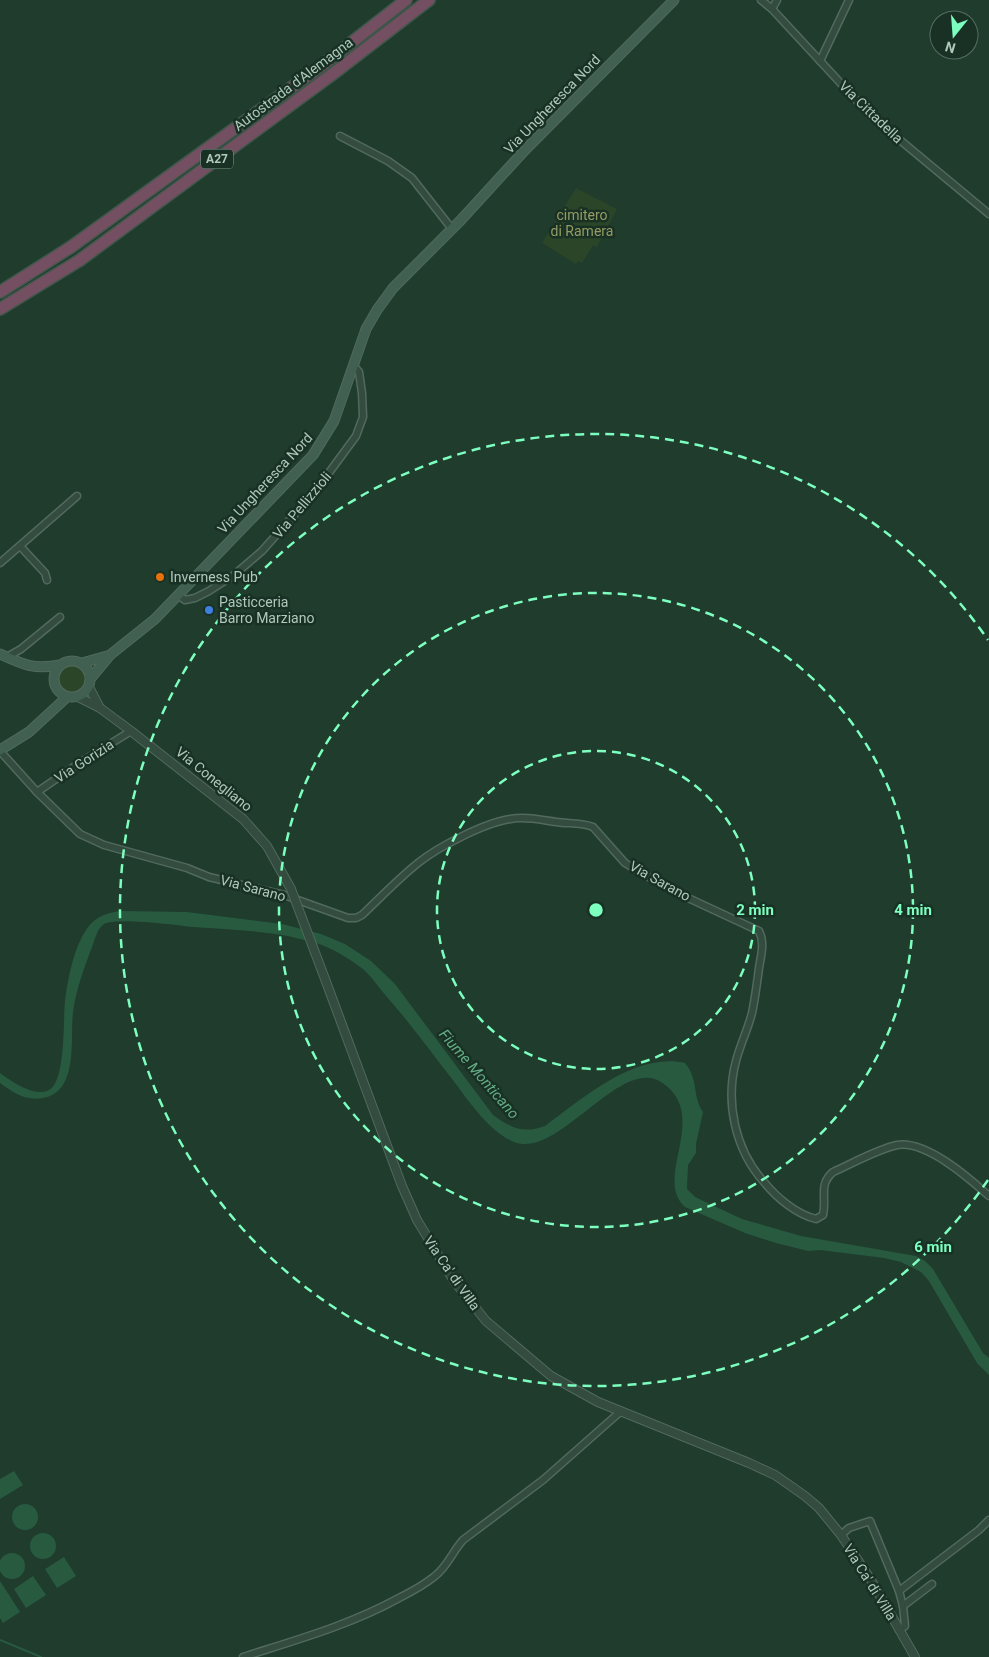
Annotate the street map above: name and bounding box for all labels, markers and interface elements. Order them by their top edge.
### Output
north arrow [929,10,979,60]
street label: Autostrada d'Alemagna [230,34,356,134]
text: N [943,38,957,57]
street label: Via Ungheresca Nord [501,51,603,157]
street label: Via Cittadella [836,78,906,146]
road number: A27 [201,150,233,168]
park label: cimitero di Ramera [551,207,613,239]
street label: Via Ungheresca Nord [214,430,316,536]
street label: Via Pellizzioli [270,468,334,542]
place label: Inverness Pub [170,569,258,585]
marker: Inverness Pub [154,571,166,583]
place label: Pasticceria Barro Marziano [219,594,314,626]
marker: Pasticceria Barro Marziano [203,604,215,616]
street label: Via Gorizia [52,736,116,786]
street label: Via Conegliano [173,743,255,815]
street label: Via Sarano [627,858,693,904]
street label: Via Sarano [219,872,288,904]
centre of rings [587,901,605,919]
text: 2 min [736,901,774,919]
text: 4 min [894,901,932,919]
water label: Fiume Monticano [435,1025,523,1123]
street label: Via Ca' di Villa [420,1233,484,1313]
text: 6 min [914,1238,952,1256]
street label: Via Ca' di Villa [840,1541,900,1623]

